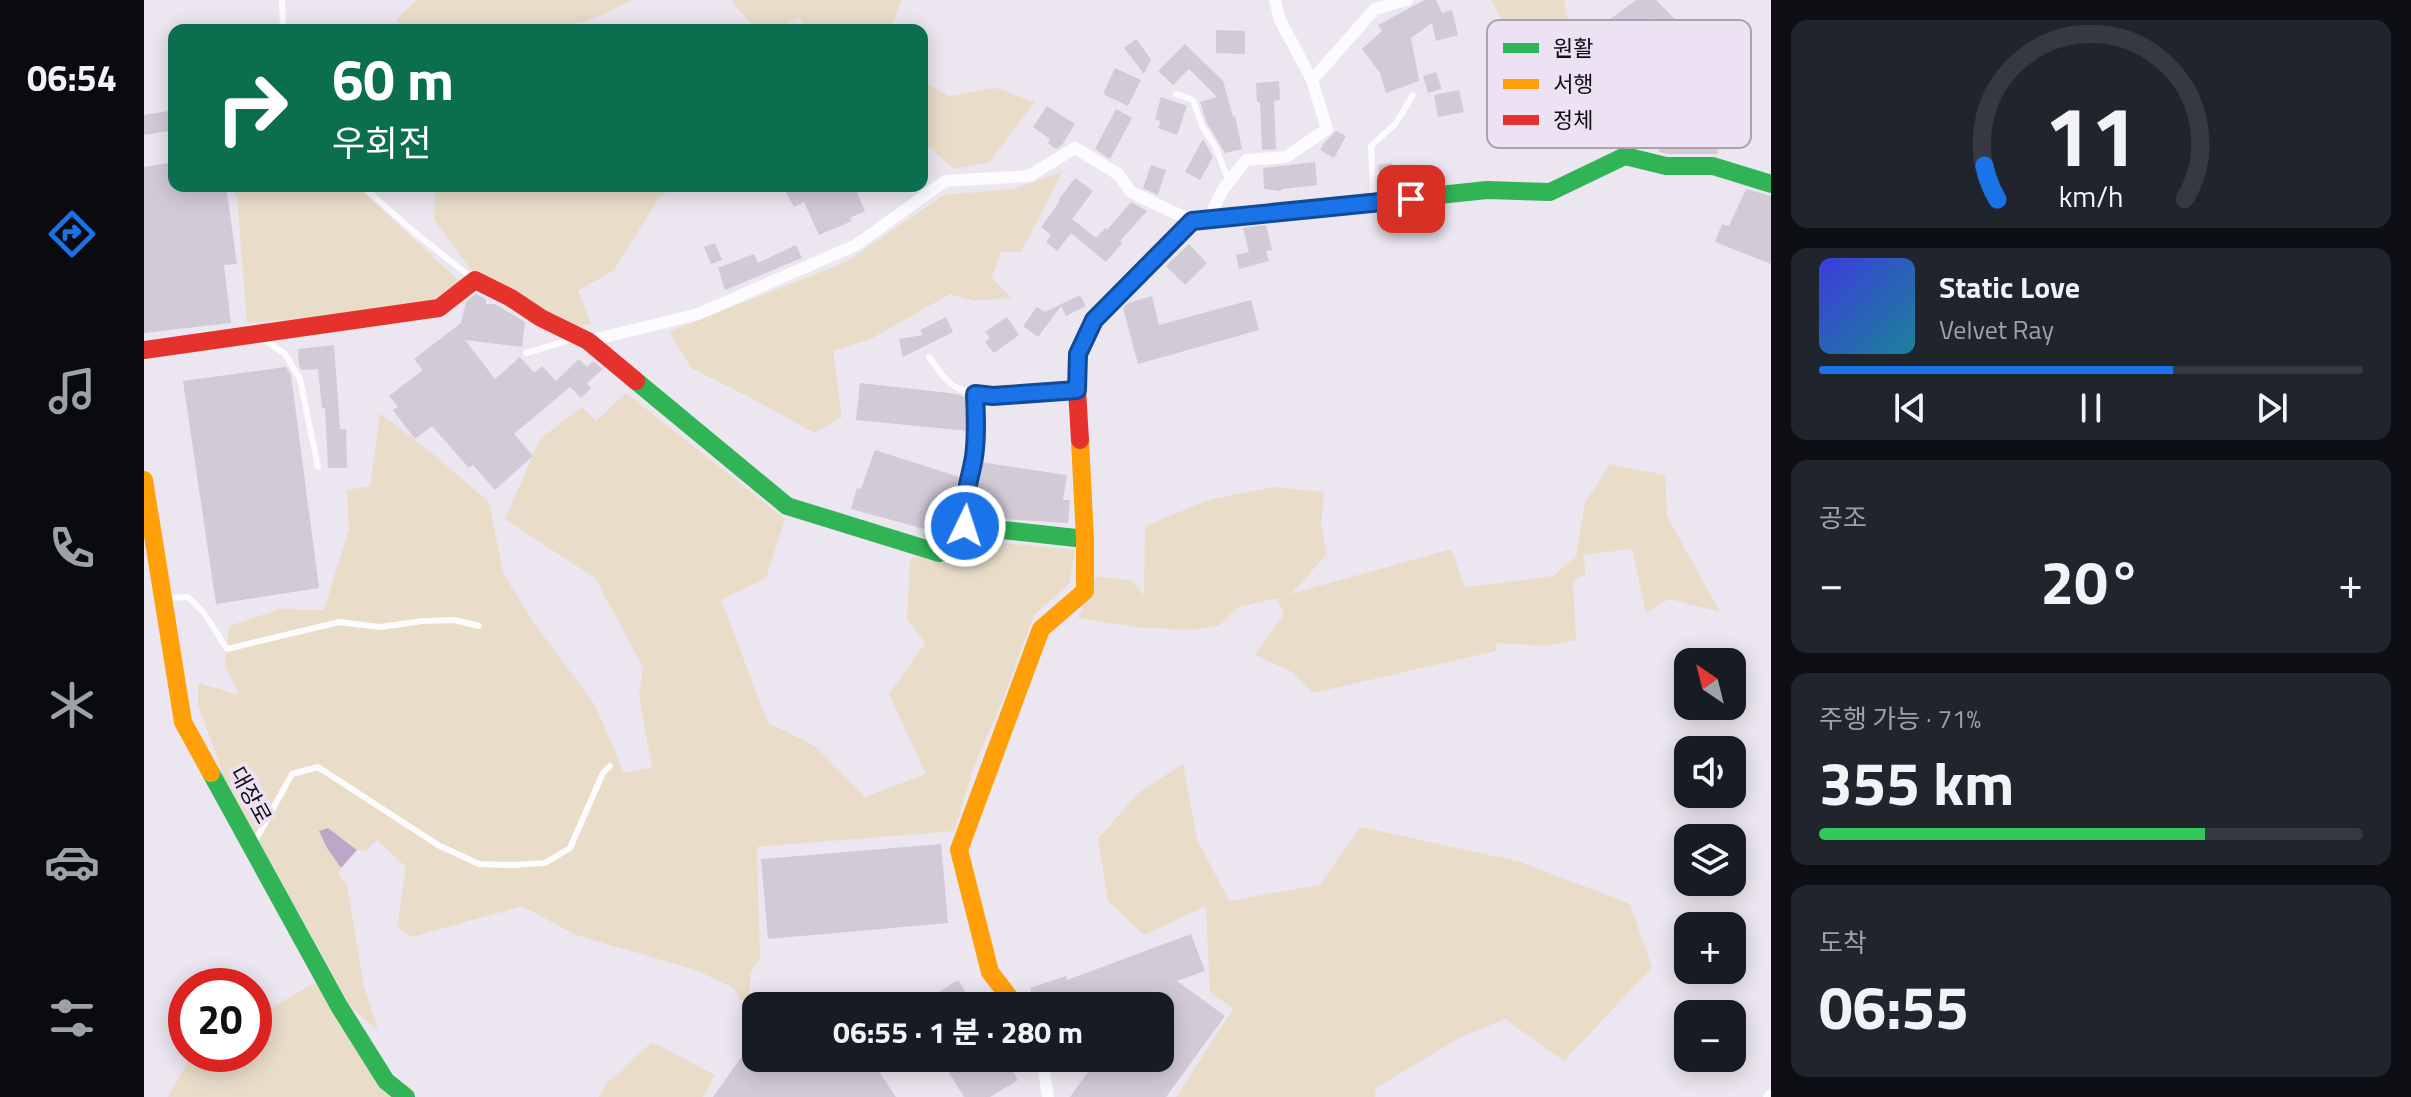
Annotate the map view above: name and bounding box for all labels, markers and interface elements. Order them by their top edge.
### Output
legend [1487,20,1751,148]
text: 원활 [1553,31,1593,65]
text: 60 m [332,37,454,122]
text: 06:54 [27,50,117,105]
icon: right [200,56,304,160]
text: 서행 [1553,67,1593,101]
text: 11 [2044,72,2138,198]
text: 정체 [1553,103,1593,137]
text: 우회전 [332,115,431,170]
pin [1377,165,1445,233]
text: km/h [2059,175,2123,218]
icon: arrive [1389,177,1433,221]
icon: directions [44,206,100,262]
text: Static Love [1939,264,2080,310]
text: Velvet Ray [1939,310,2054,349]
icon: music [44,363,100,419]
icon: previous [1888,386,1932,430]
icon: pause [2069,386,2113,430]
icon: next [2250,386,2294,430]
position arrow [923,484,1007,568]
text: 공조 [1819,498,1867,537]
icon: phone [44,520,100,576]
text: 20° [2041,536,2141,627]
text: − [1819,549,1844,616]
text: + [2338,549,2363,616]
north arrow [1674,648,1746,720]
map controls [1674,648,1746,1072]
icon: climate [44,677,100,733]
text: 주행 가능 · 71% [1819,699,1981,738]
button: sound [1674,736,1746,808]
text: 355 km [1819,737,2014,828]
street label: 대장로 [221,760,281,830]
button: layers [1674,824,1746,896]
icon: car [44,834,100,890]
button: + [1674,912,1746,984]
text: 도착 [1819,923,1867,962]
text: 06:55 [1819,961,1969,1052]
speed limit sign: 20 [168,968,272,1072]
icon: filters [44,990,100,1046]
button: − [1674,1000,1746,1072]
text: 06:55 · 1 분 · 280 m [833,1009,1083,1055]

